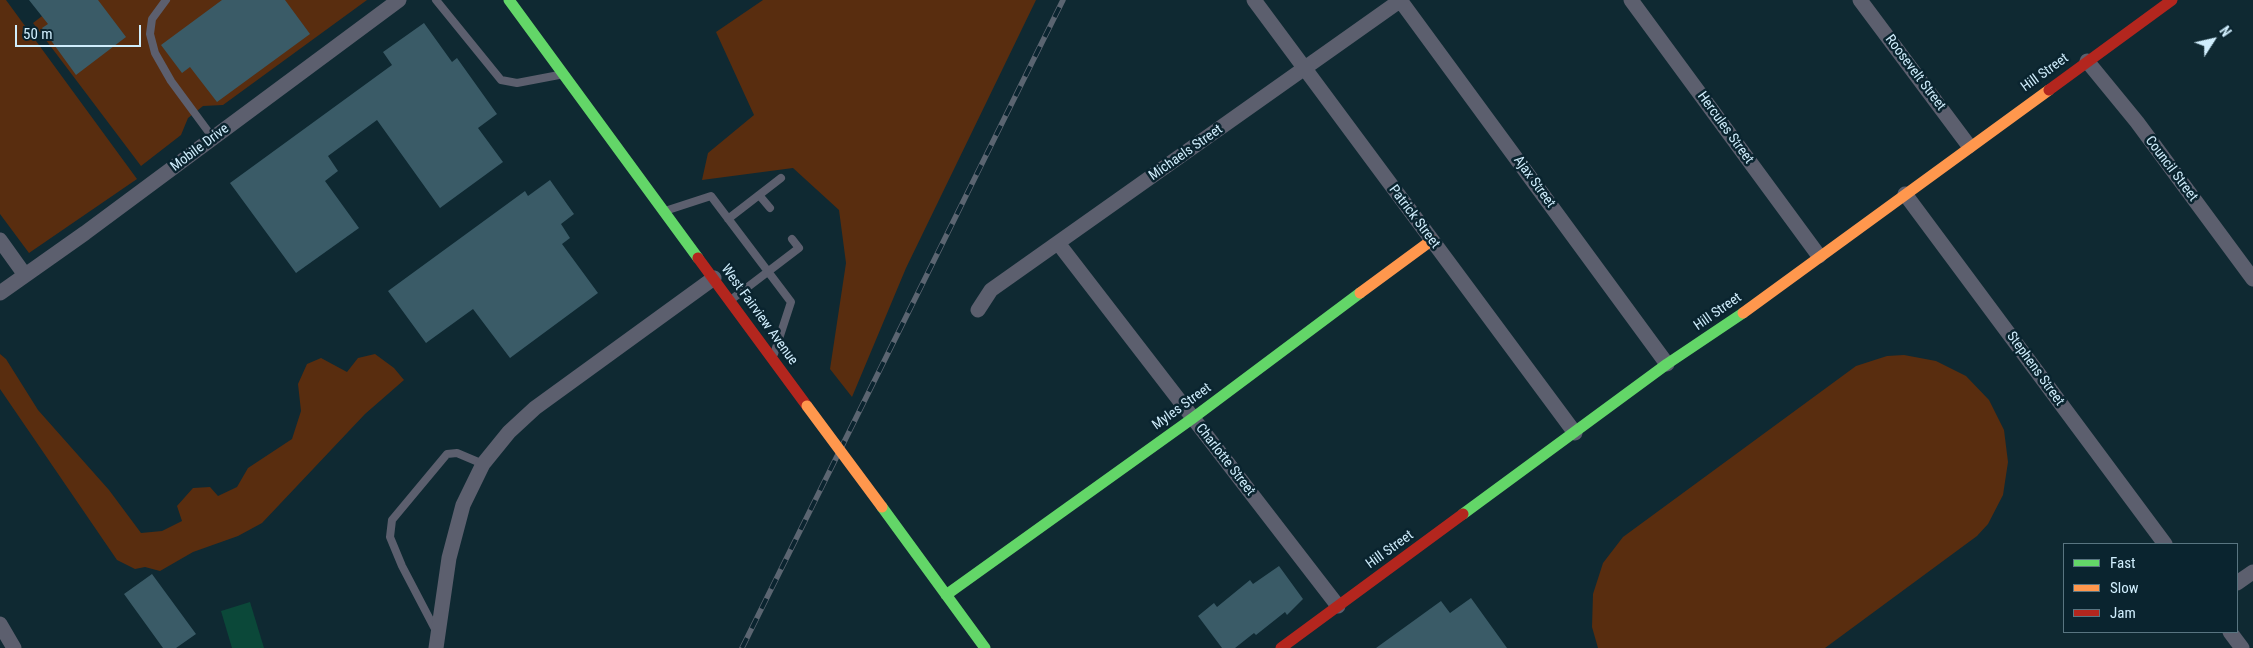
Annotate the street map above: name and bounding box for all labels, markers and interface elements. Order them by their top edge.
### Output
scale bar [18,15,144,47]
north arrow [2188,15,2238,65]
text: N [2216,23,2234,39]
text: 50 m [23,25,53,43]
street label: Roosevelt Street [1881,32,1949,114]
street label: Hill Street [2018,50,2072,96]
street label: Hercules Street [1693,89,1757,167]
street label: Mobile Drive [168,121,232,175]
street label: Michaels Street [1146,121,1226,185]
street label: Council Street [2141,133,2201,205]
street label: Ajax Street [1510,153,1558,211]
street label: Patrick Street [1385,182,1443,252]
street label: West Fairview Avenue [717,262,801,368]
street label: Hill Street [1691,290,1745,334]
street label: Stephens Street [2003,329,2067,409]
street label: Myles Street [1149,380,1215,434]
street label: Charlotte Street [1192,421,1258,499]
street label: Hill Street [1363,527,1417,573]
legend [2063,543,2238,633]
text: Fast [2110,554,2135,572]
text: Slow [2110,579,2139,597]
text: Jam [2110,604,2136,622]

